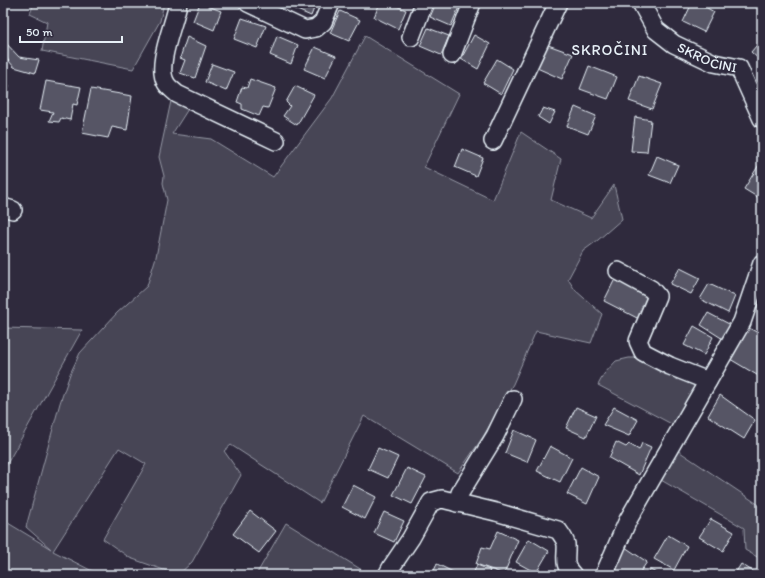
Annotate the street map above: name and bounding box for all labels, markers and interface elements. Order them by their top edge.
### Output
scale bar [20,18,122,44]
text: 50 m [26,25,52,39]
street label: SKROČINI [675,39,739,76]
district label: SKROČINI [572,41,648,59]

